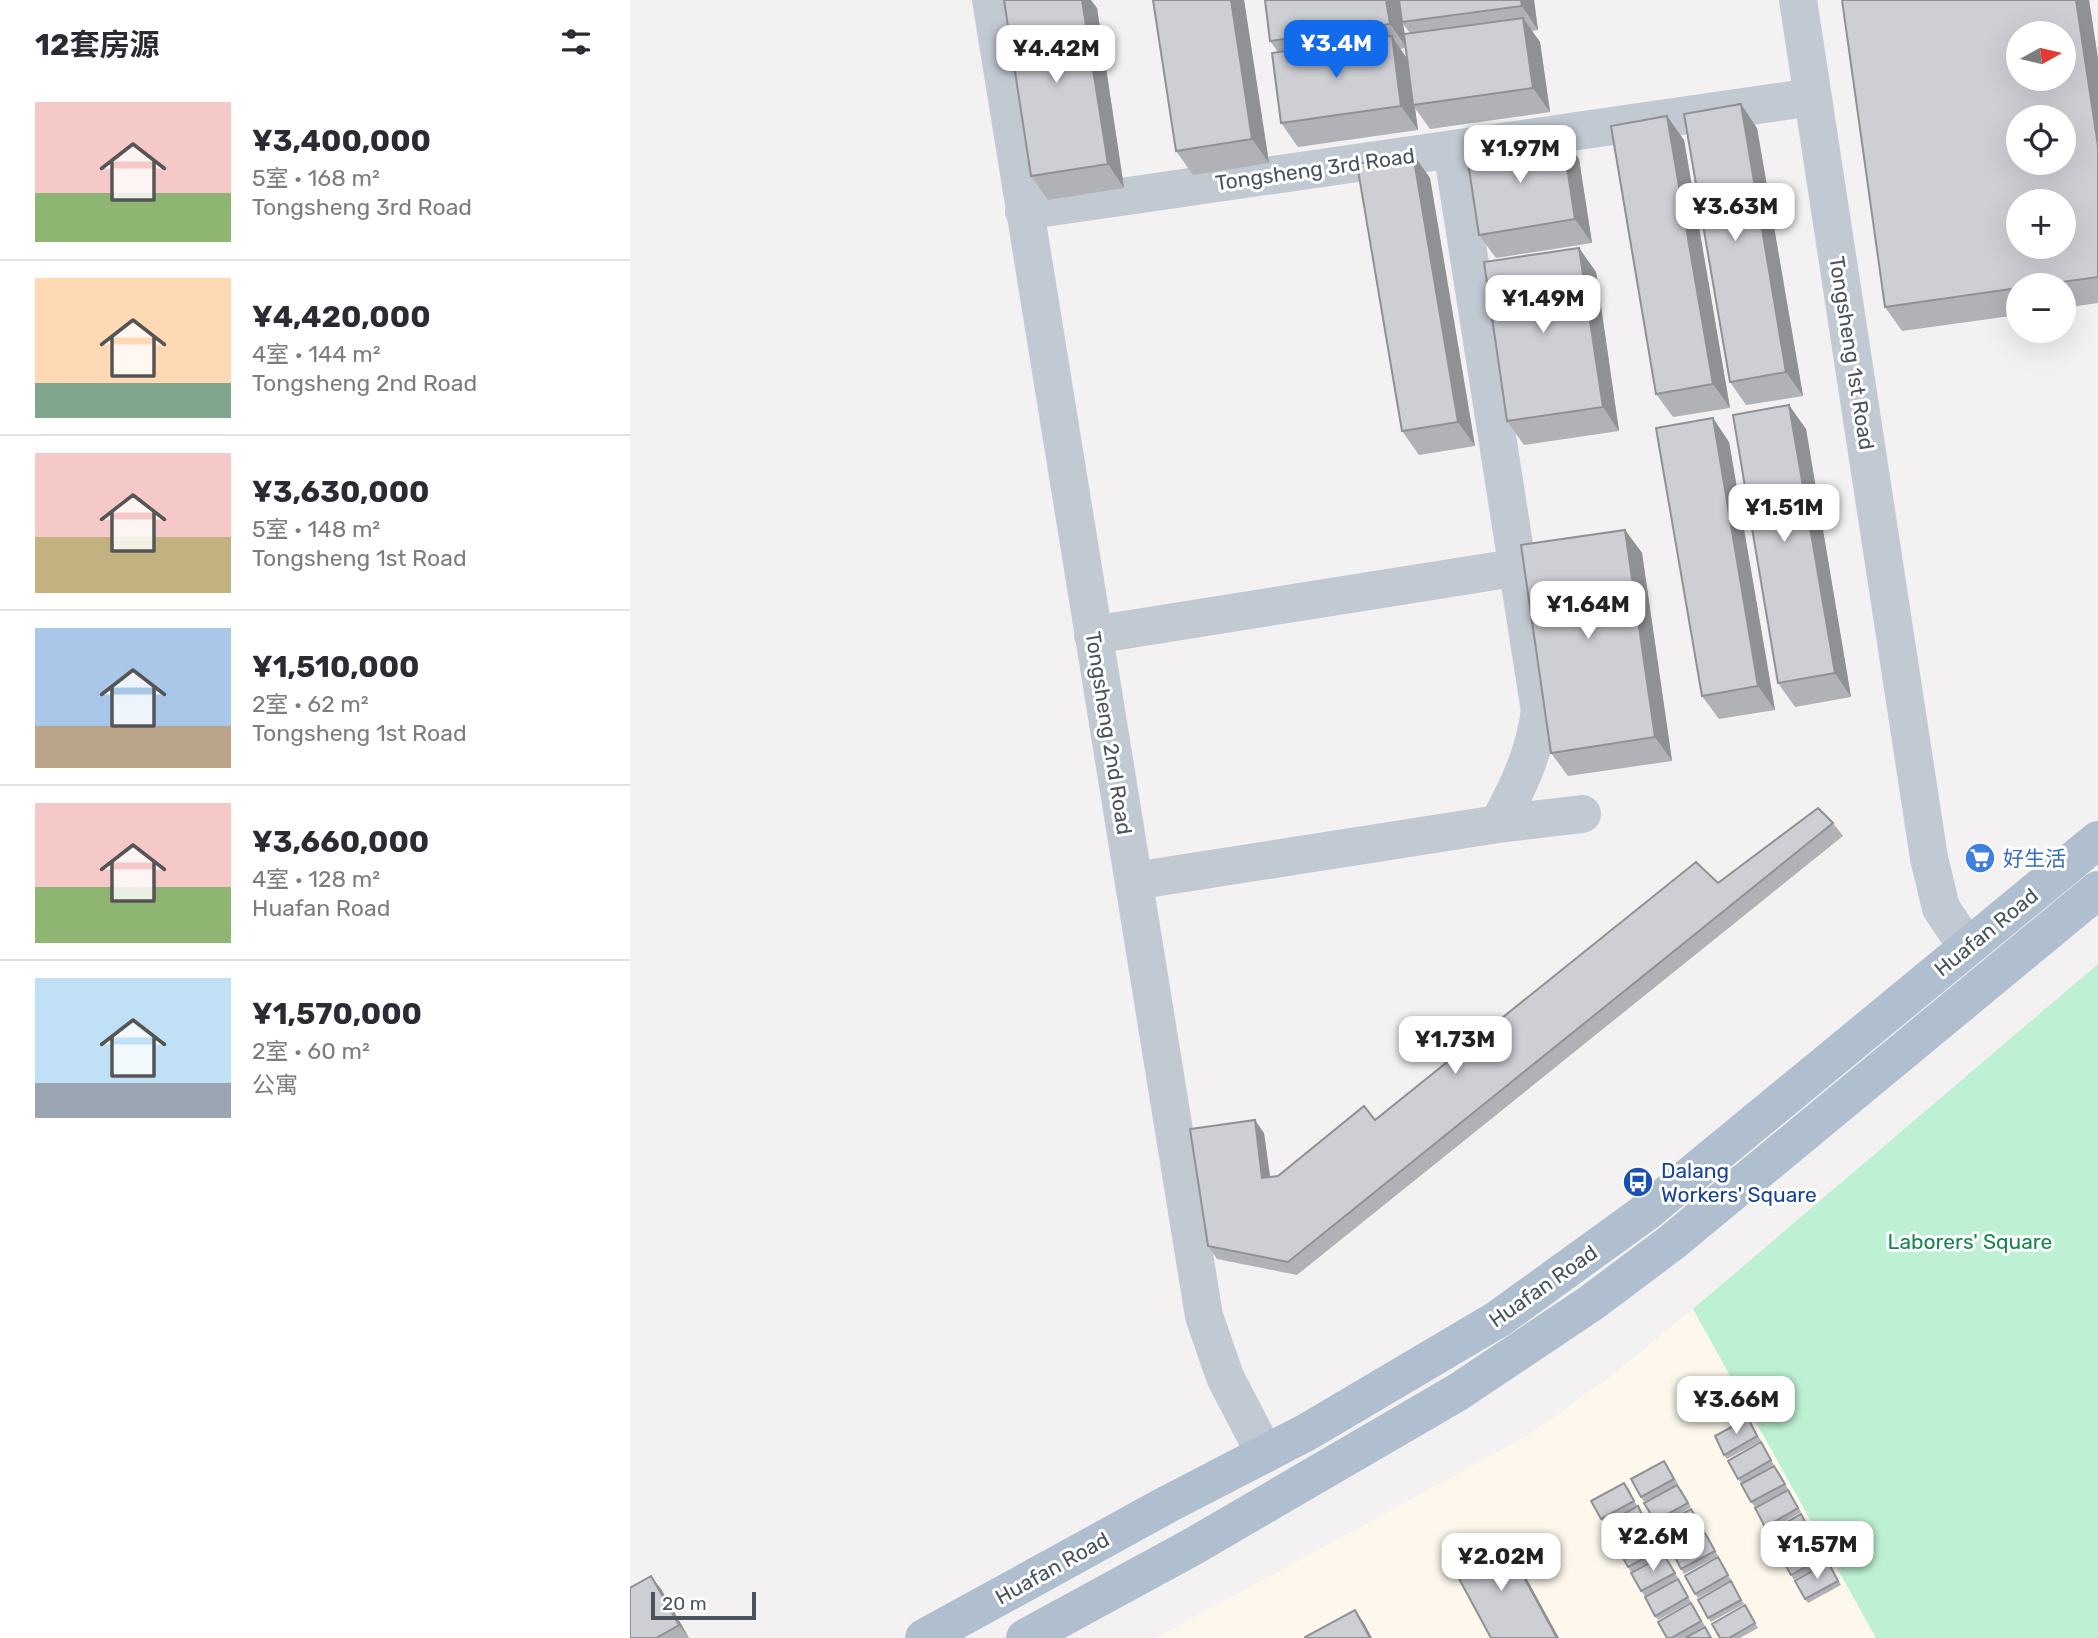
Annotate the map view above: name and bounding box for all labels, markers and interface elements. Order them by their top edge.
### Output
pin: ¥3.4M [1287,20,1385,80]
north arrow [2006,21,2076,91]
map controls [2006,21,2076,343]
icon: filters [557,23,595,61]
pin: ¥4.42M [999,25,1113,85]
text: 12套房源 [35,27,159,63]
text: ¥3.4M [1300,29,1372,57]
text: ¥4.42M [1012,34,1100,62]
button: locate [2006,105,2076,175]
text: ¥3,400,000 [252,123,431,159]
pin: ¥1.97M [1463,125,1577,185]
icon: home [91,130,175,214]
text: ¥1.97M [1480,134,1560,162]
street label: Tongsheng 3rd Road [1214,143,1416,195]
text: 5室 · 168 m² [252,164,380,192]
pin: ¥3.63M [1678,184,1792,243]
button: + [2006,189,2076,259]
text: ¥3.63M [1692,192,1778,220]
text: Tongsheng 3rd Road [252,193,472,221]
street label: Tongsheng 1st Road [1824,254,1880,452]
button: − [2006,273,2076,343]
pin: ¥1.49M [1486,276,1600,335]
text: ¥1.49M [1501,284,1585,312]
text: ¥4,420,000 [252,299,431,335]
icon: home [91,306,175,390]
text: 4室 · 144 m² [252,340,380,368]
text: Tongsheng 2nd Road [252,369,477,397]
text: ¥3,630,000 [252,474,429,510]
icon: home [91,481,175,565]
pin: ¥1.51M [1727,484,1841,544]
text: ¥1.51M [1745,493,1823,521]
text: 5室 · 148 m² [252,515,380,543]
text: Tongsheng 1st Road [252,544,467,572]
pin: ¥1.64M [1531,582,1645,641]
text: ¥1.64M [1546,590,1630,618]
street label: Tongsheng 2nd Road [1081,630,1137,836]
text: ¥1,510,000 [252,649,420,685]
icon: home [91,656,175,740]
text: 2室 · 62 m² [252,690,369,718]
text: Tongsheng 1st Road [252,719,467,747]
text: ¥3,660,000 [252,824,429,860]
icon: home [91,831,175,915]
supermarket icon: 好生活 [1963,841,1997,875]
place label: 好生活 [2003,846,2066,871]
text: 4室 · 128 m² [252,865,380,893]
street label: Huafan Road [1929,883,2043,981]
text: Huafan Road [252,894,390,922]
text: ¥1,570,000 [252,996,422,1032]
icon: home [91,1006,175,1090]
pin: ¥1.73M [1398,1016,1512,1076]
text: ¥1.73M [1415,1025,1495,1053]
text: 2室 · 60 m² [252,1037,370,1065]
text: 公寓 [252,1071,298,1099]
place label: Dalang Workers' Square [1661,1158,1817,1207]
bus stop icon: Dalang Workers' Square [1621,1165,1655,1199]
park label: Laborers' Square [1888,1229,2052,1254]
street label: Huafan Road [1484,1240,1602,1332]
pin: ¥3.66M [1679,1376,1793,1436]
text: ¥3.66M [1693,1385,1779,1413]
pin: ¥2.6M [1604,1514,1702,1573]
text: ¥2.6M [1617,1522,1689,1550]
pin: ¥1.57M [1760,1522,1874,1581]
street label: Huafan Road [991,1526,1113,1610]
text: ¥1.57M [1777,1530,1857,1558]
pin: ¥2.02M [1444,1534,1558,1593]
text: ¥2.02M [1458,1542,1544,1570]
scale bar [651,1589,756,1621]
text: 20 m [662,1592,707,1615]

